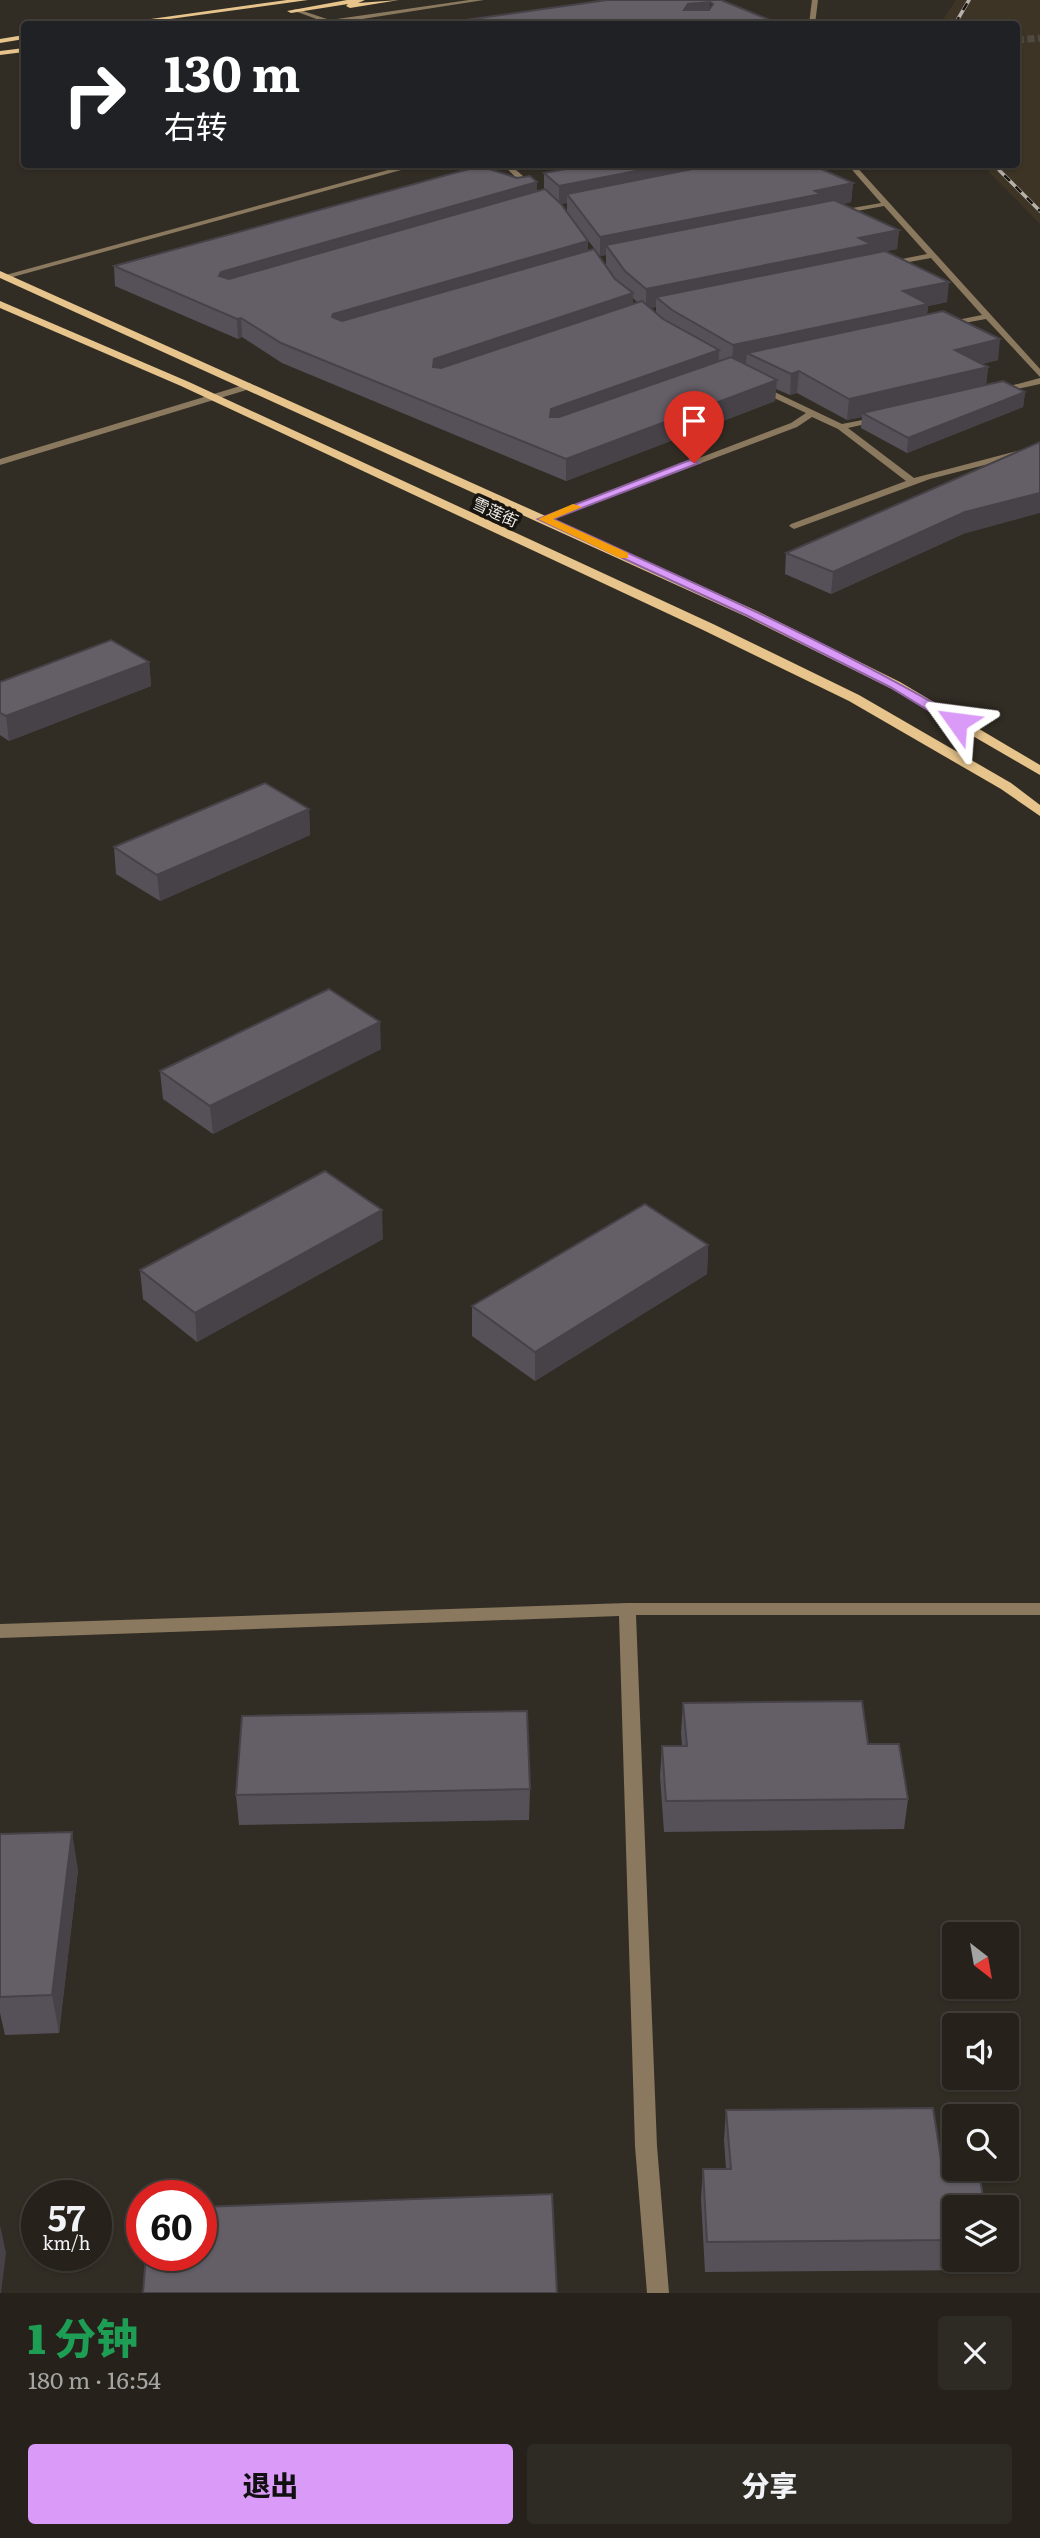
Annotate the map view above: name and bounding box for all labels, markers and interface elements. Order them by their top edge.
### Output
text: 130 m [164,34,300,107]
icon: right [49,49,140,140]
text: 右转 [164,101,228,149]
pin [664,391,724,463]
icon: arrive [675,402,713,440]
street label: 雪莲街 [469,490,523,532]
position arrow [920,685,994,759]
north arrow [942,1922,1018,1998]
map controls [942,1922,1019,2272]
button: sound [942,2013,1019,2090]
button: search [942,2104,1019,2181]
speed limit sign: 60 [126,2180,217,2271]
text: 57 [48,2190,85,2242]
button: layers [942,2195,1019,2272]
text: km/h [43,2229,90,2256]
text: 1 分钟 [28,2305,138,2367]
button: close [938,2316,1012,2390]
text: 180 m · 16:54 [28,2362,161,2396]
button: 退出 [28,2444,513,2524]
button: 分享 [527,2444,1012,2524]

